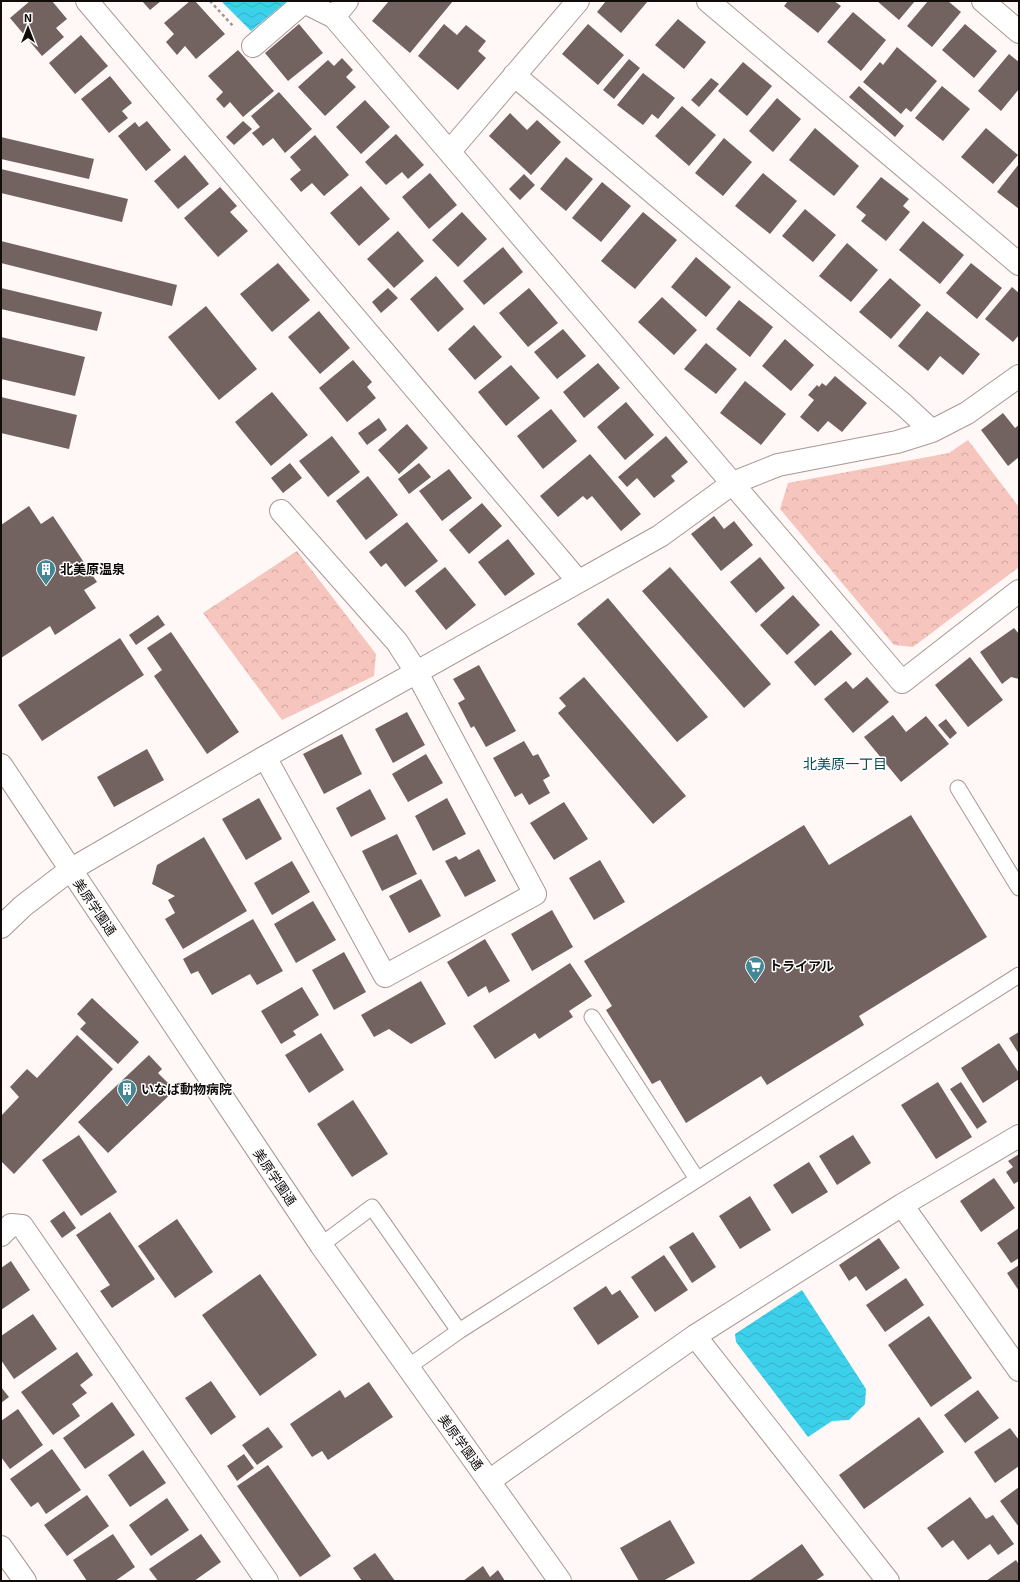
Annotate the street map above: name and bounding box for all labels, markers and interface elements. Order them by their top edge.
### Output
north arrow [8,8,48,48]
text: N [24,11,32,24]
building icon: 北美原温泉 [35,558,57,586]
place label: 北美原温泉 [60,561,125,577]
district label: 北美原一丁目 [803,755,887,772]
street label: 美原学園通 [70,876,120,938]
supermarket icon: トライアル [744,955,766,983]
place label: トライアル [769,958,834,974]
building icon: いなば動物病院 [116,1078,138,1106]
place label: いなば動物病院 [141,1081,232,1097]
street label: 美原学園通 [250,1146,300,1208]
street label: 美原学園通 [435,1411,487,1473]

